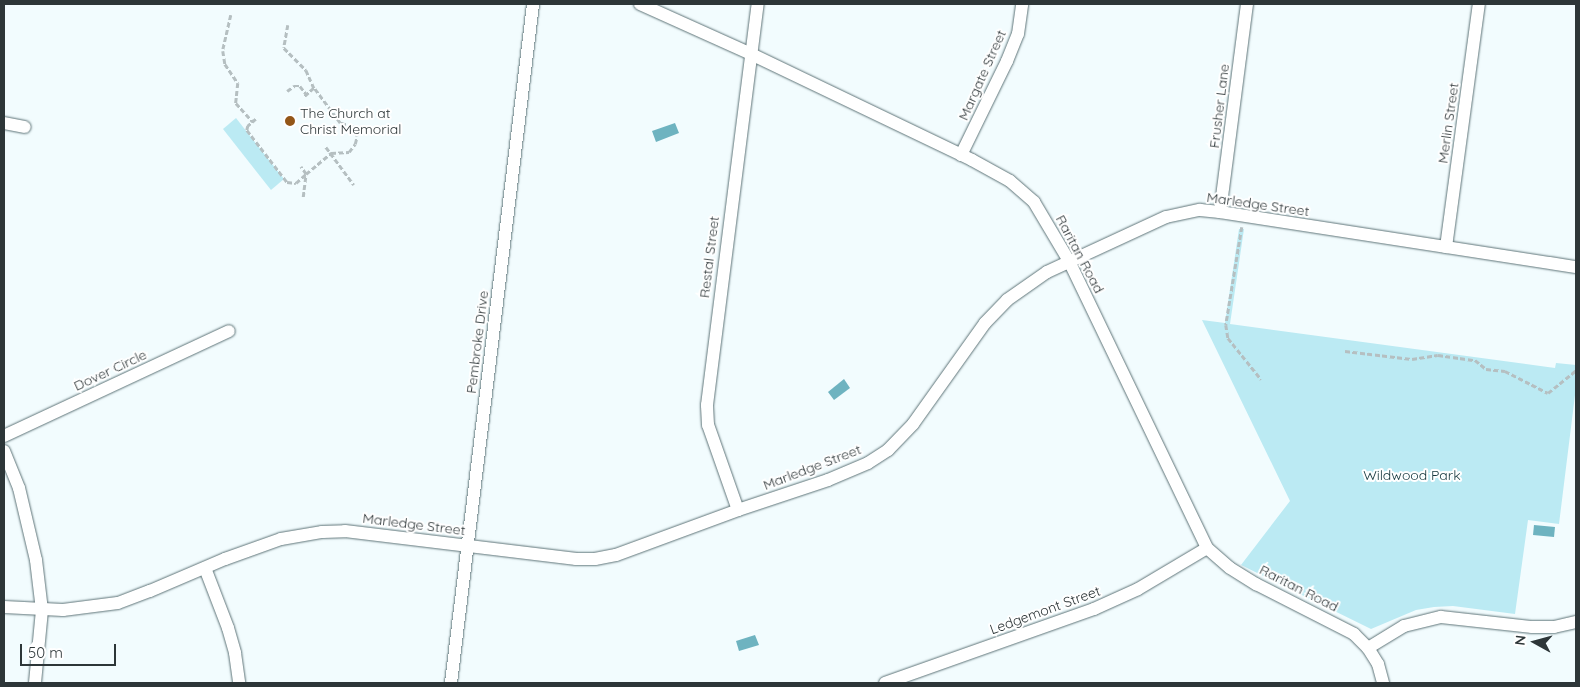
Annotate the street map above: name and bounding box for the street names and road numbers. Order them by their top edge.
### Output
street label: Margate Street [955,27,1009,123]
street label: Frusher Lane [1205,63,1233,149]
street label: Merlin Street [1434,82,1462,164]
street label: Marledge Street [1206,188,1310,220]
street label: Raritan Road [1052,212,1108,296]
street label: Restal Street [696,215,722,299]
street label: Pembroke Drive [462,290,492,394]
street label: Dover Circle [71,346,149,394]
street label: Marledge Street [761,441,863,493]
street label: Marledge Street [362,509,466,539]
street label: Raritan Road [1257,561,1341,615]
street label: Ledgemont Street [987,582,1103,638]

